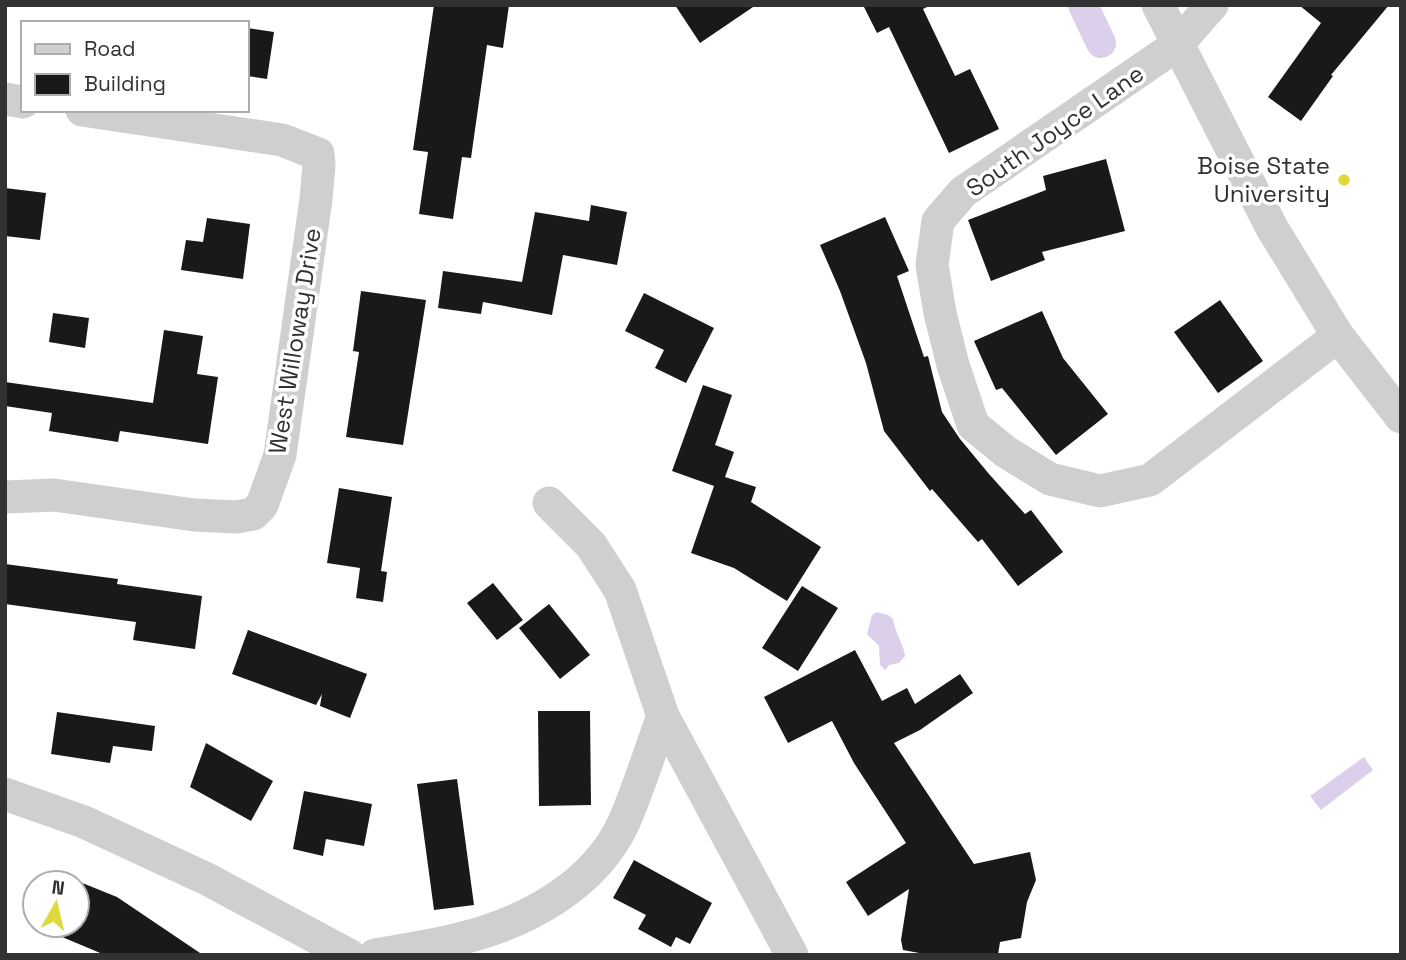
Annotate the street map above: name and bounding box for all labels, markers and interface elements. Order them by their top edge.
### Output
legend [21,21,248,112]
text: Road [84,35,136,62]
street label: South Joyce Lane [960,58,1150,203]
text: Building [84,70,166,97]
place label: Boise State University [1197,150,1330,209]
marker: Boise State University [1336,172,1352,188]
street label: West Willoway Drive [261,226,328,456]
north arrow [21,869,91,939]
text: N [50,874,66,901]

